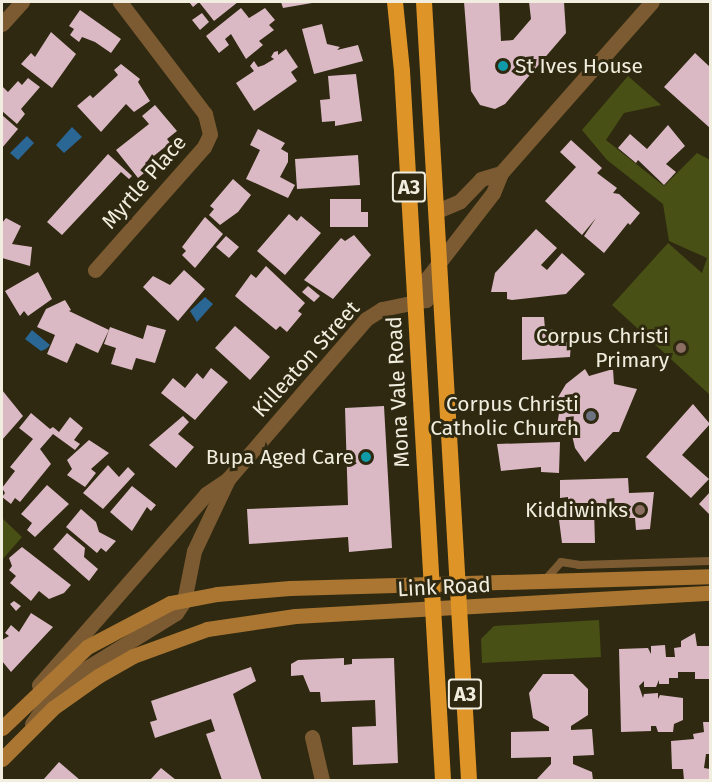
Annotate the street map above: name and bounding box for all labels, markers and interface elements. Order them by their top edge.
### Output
place label: St Ives House [515,53,643,79]
marker: St Ives House [496,59,510,73]
street label: Myrtle Place [97,130,191,234]
road number: A3 [391,170,427,204]
street label: Killeaton Street [247,296,365,422]
street label: Mona Vale Road [381,316,415,468]
place label: Corpus Christi Primary [536,323,669,373]
marker: Corpus Christi Primary [674,341,688,355]
place label: Corpus Christi Catholic Church [430,391,579,441]
marker: Corpus Christi Catholic Church [584,409,598,423]
place label: Bupa Aged Care [206,444,354,470]
marker: Bupa Aged Care [359,450,373,464]
place label: Kiddiwinks [525,497,628,523]
marker: Kiddiwinks [633,503,647,517]
street label: Link Road [397,572,491,602]
road number: A3 [447,677,483,711]

